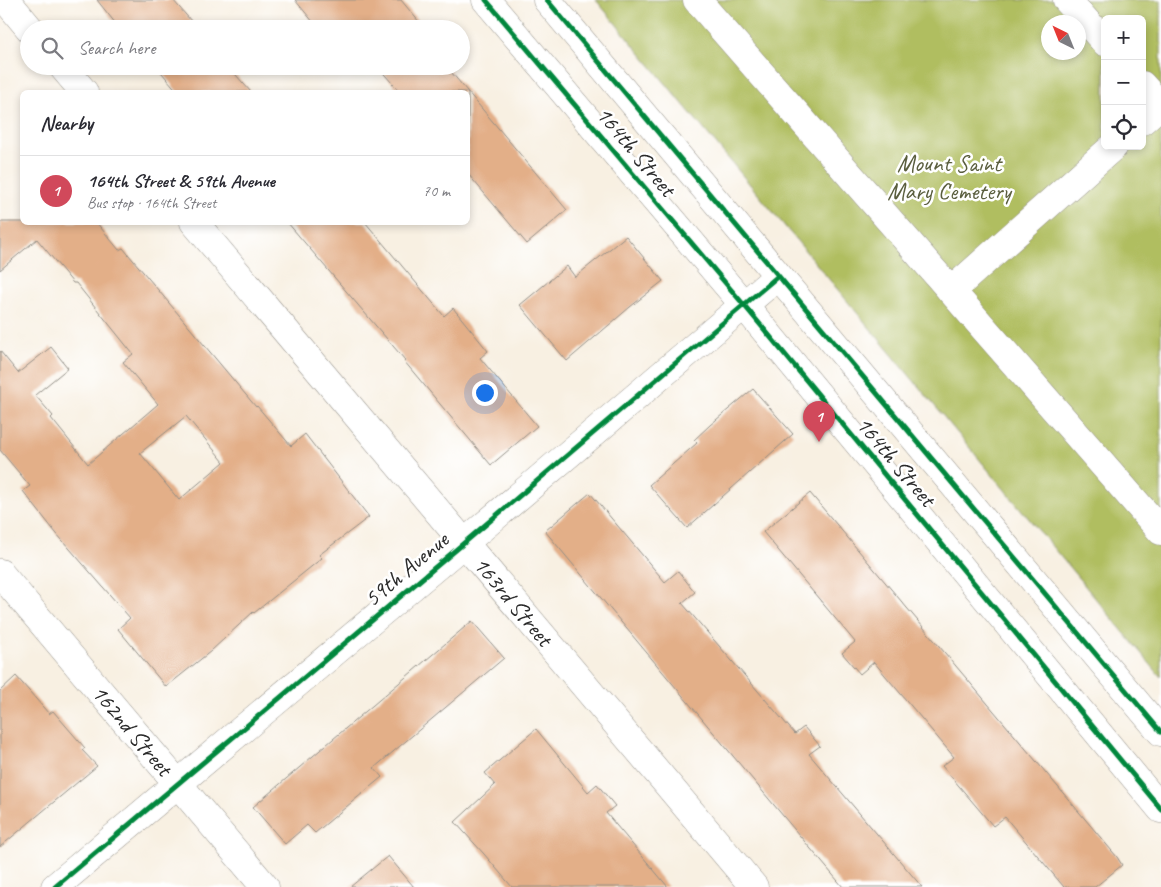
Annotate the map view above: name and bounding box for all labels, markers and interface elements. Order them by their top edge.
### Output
north arrow [1041,15,1086,60]
map controls [1101,15,1146,150]
button: + [1101,15,1146,60]
search box [20,20,470,75]
icon: search [38,34,66,62]
text: Search here [78,36,155,60]
button: − [1101,60,1146,105]
street label: 164th Street [590,100,684,204]
button: locate [1101,105,1146,150]
text: Nearby [40,110,93,136]
park label: Mount Saint Mary Cemetery [887,148,1013,206]
text: 164th Street & 59th Avenue [87,169,275,193]
text: 1 [52,181,60,201]
text: 70 m [423,181,450,201]
text: Bus stop · 164th Street [87,193,216,213]
your location [472,380,498,406]
pin: 1 [803,401,835,442]
street label: 164th Street [850,410,944,514]
street label: 59th Avenue [357,523,456,613]
street label: 163rd Street [467,550,561,654]
street label: 162nd Street [85,678,180,783]

